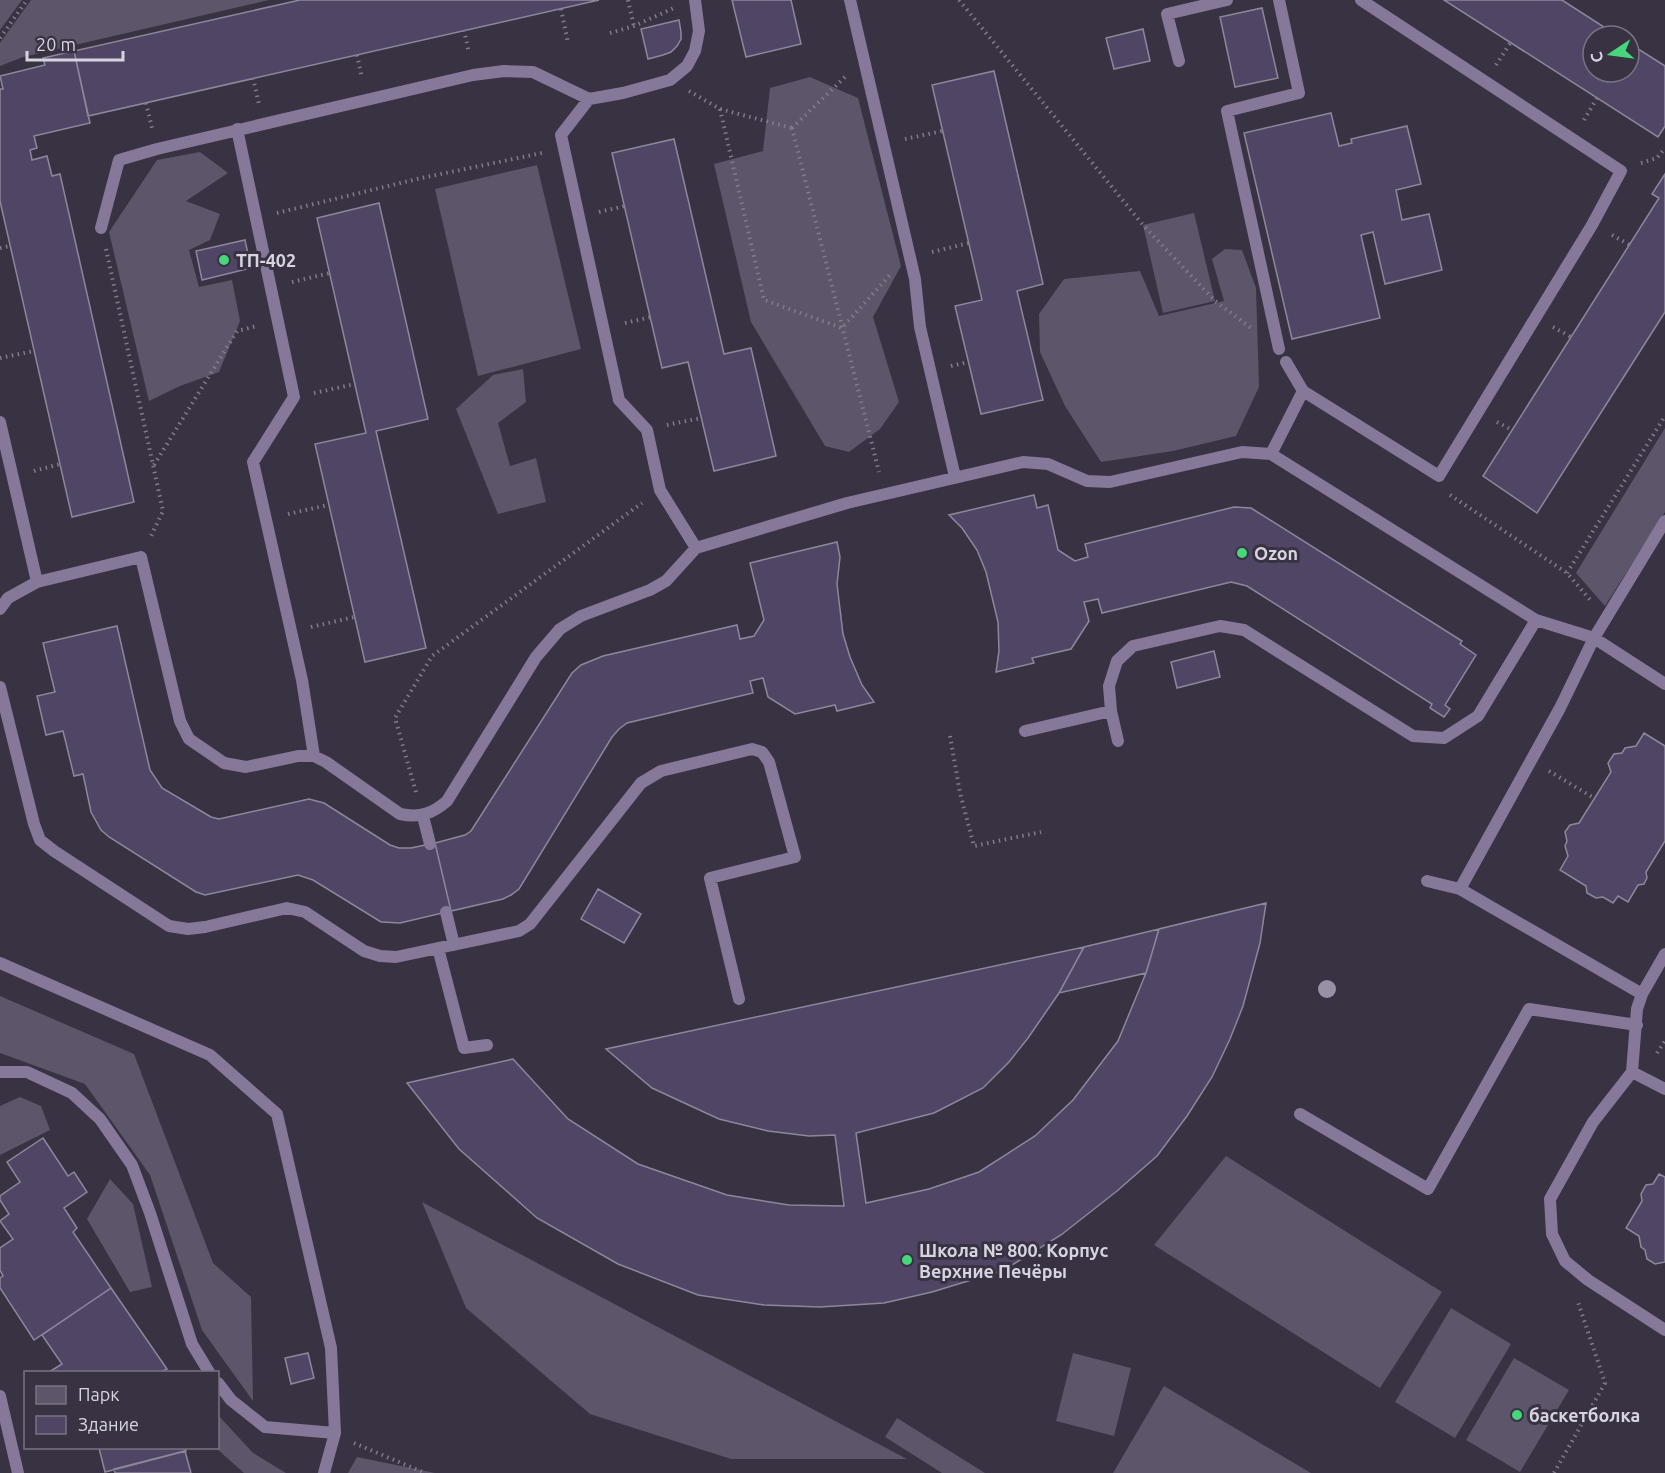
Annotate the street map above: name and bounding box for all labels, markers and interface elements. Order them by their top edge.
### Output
scale bar [27,24,123,62]
north arrow [1581,24,1641,84]
text: 20 m [36,34,76,54]
text: С [1586,50,1606,64]
place label: ТП-402 [236,250,296,270]
marker: ТП-402 [217,253,231,267]
place label: Ozon [1254,543,1298,563]
marker: Ozon [1235,546,1249,560]
place label: Школа № 800. Корпус Верхние Печёры [919,1240,1108,1281]
marker: Школа № 800. Корпус Верхние Печёры [900,1253,914,1267]
legend [24,1371,219,1449]
text: Парк [78,1384,119,1404]
place label: баскетболка [1529,1405,1640,1425]
marker: баскетболка [1510,1408,1524,1422]
text: Здание [78,1414,139,1434]

